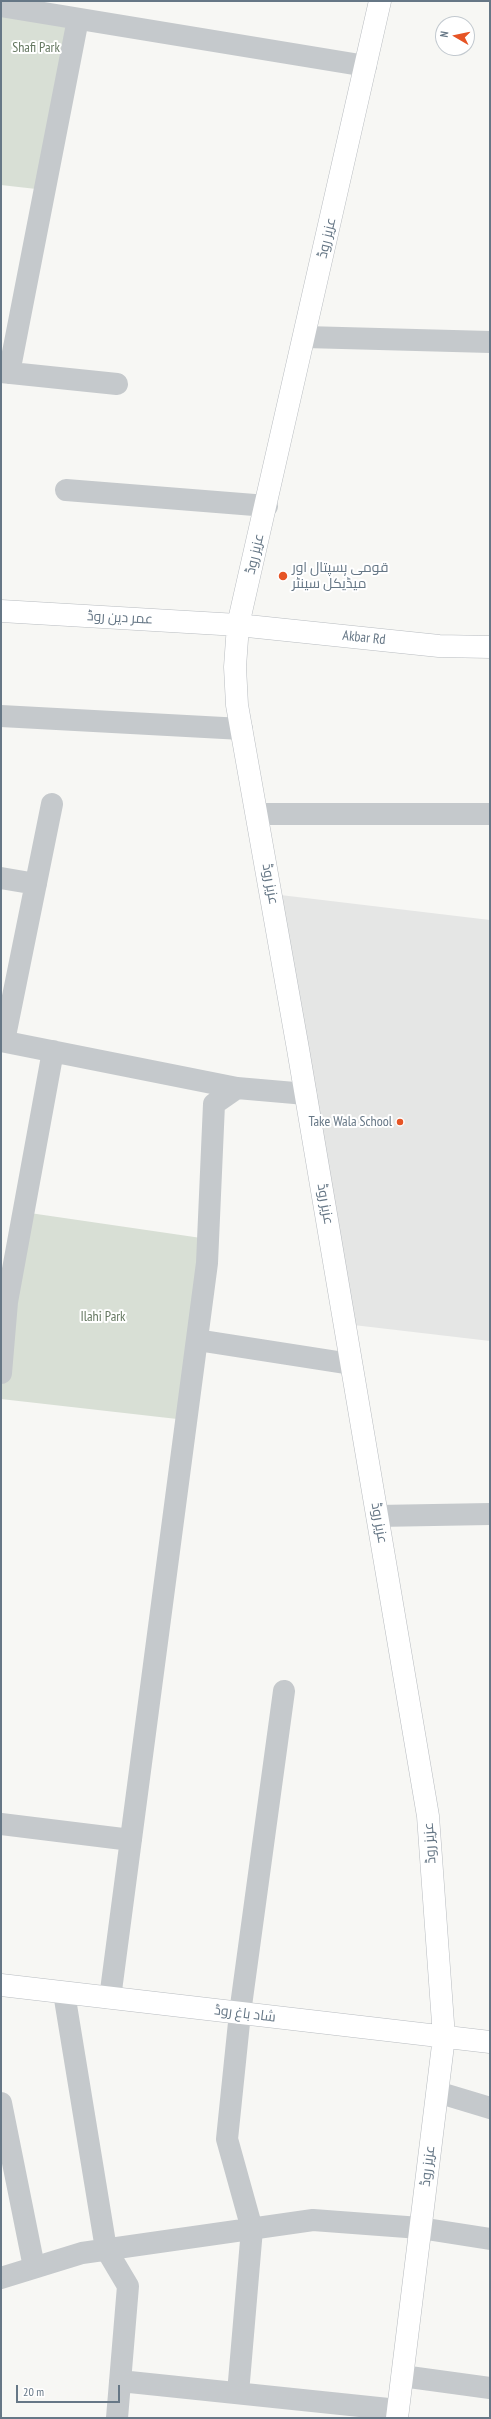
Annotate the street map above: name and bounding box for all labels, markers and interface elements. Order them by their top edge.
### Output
north arrow [435,16,475,56]
text: N [437,30,452,38]
park label: Shafi Park [12,40,60,56]
street label: عزیز روڈ [314,216,340,260]
street label: عزیز روڈ [242,532,268,576]
place label: قومی ہسپتال اور میڈیکل سینٹر [292,560,388,592]
marker: قومی ہسپتال اور میڈیکل سینٹر [277,570,289,582]
street label: عمر دین روڈ [86,608,154,628]
street label: Akbar Rd [342,627,386,649]
street label: عزیز روڈ [258,862,282,906]
place label: Take Wala School [308,1114,392,1130]
marker: Take Wala School [395,1117,405,1127]
street label: عزیز روڈ [313,1182,337,1226]
park label: Ilahi Park [80,1309,126,1325]
street label: عزیز روڈ [367,1501,391,1545]
street label: عزیز روڈ [420,1822,440,1864]
street label: شاد باغ روڈ [213,2002,277,2026]
street label: عزیز روڈ [417,2144,439,2188]
scale bar [18,2377,122,2403]
text: 20 m [23,2384,44,2399]

